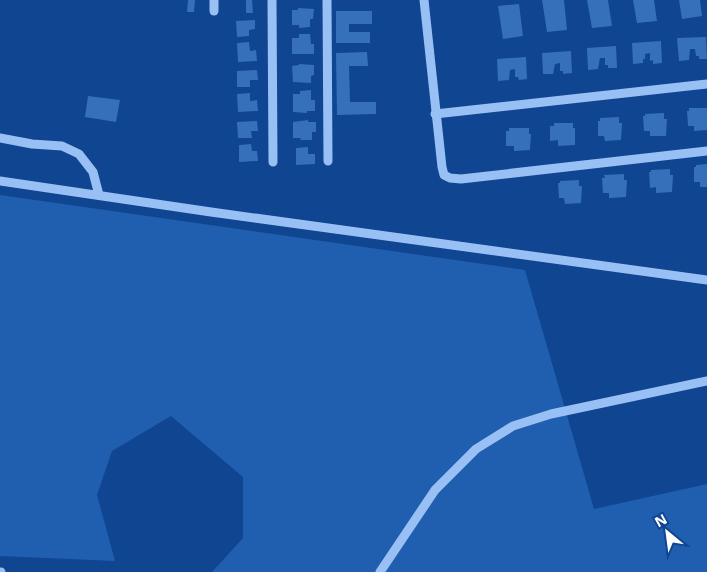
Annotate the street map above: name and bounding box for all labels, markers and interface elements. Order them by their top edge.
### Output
north arrow [642,507,692,557]
text: N [651,509,670,531]

